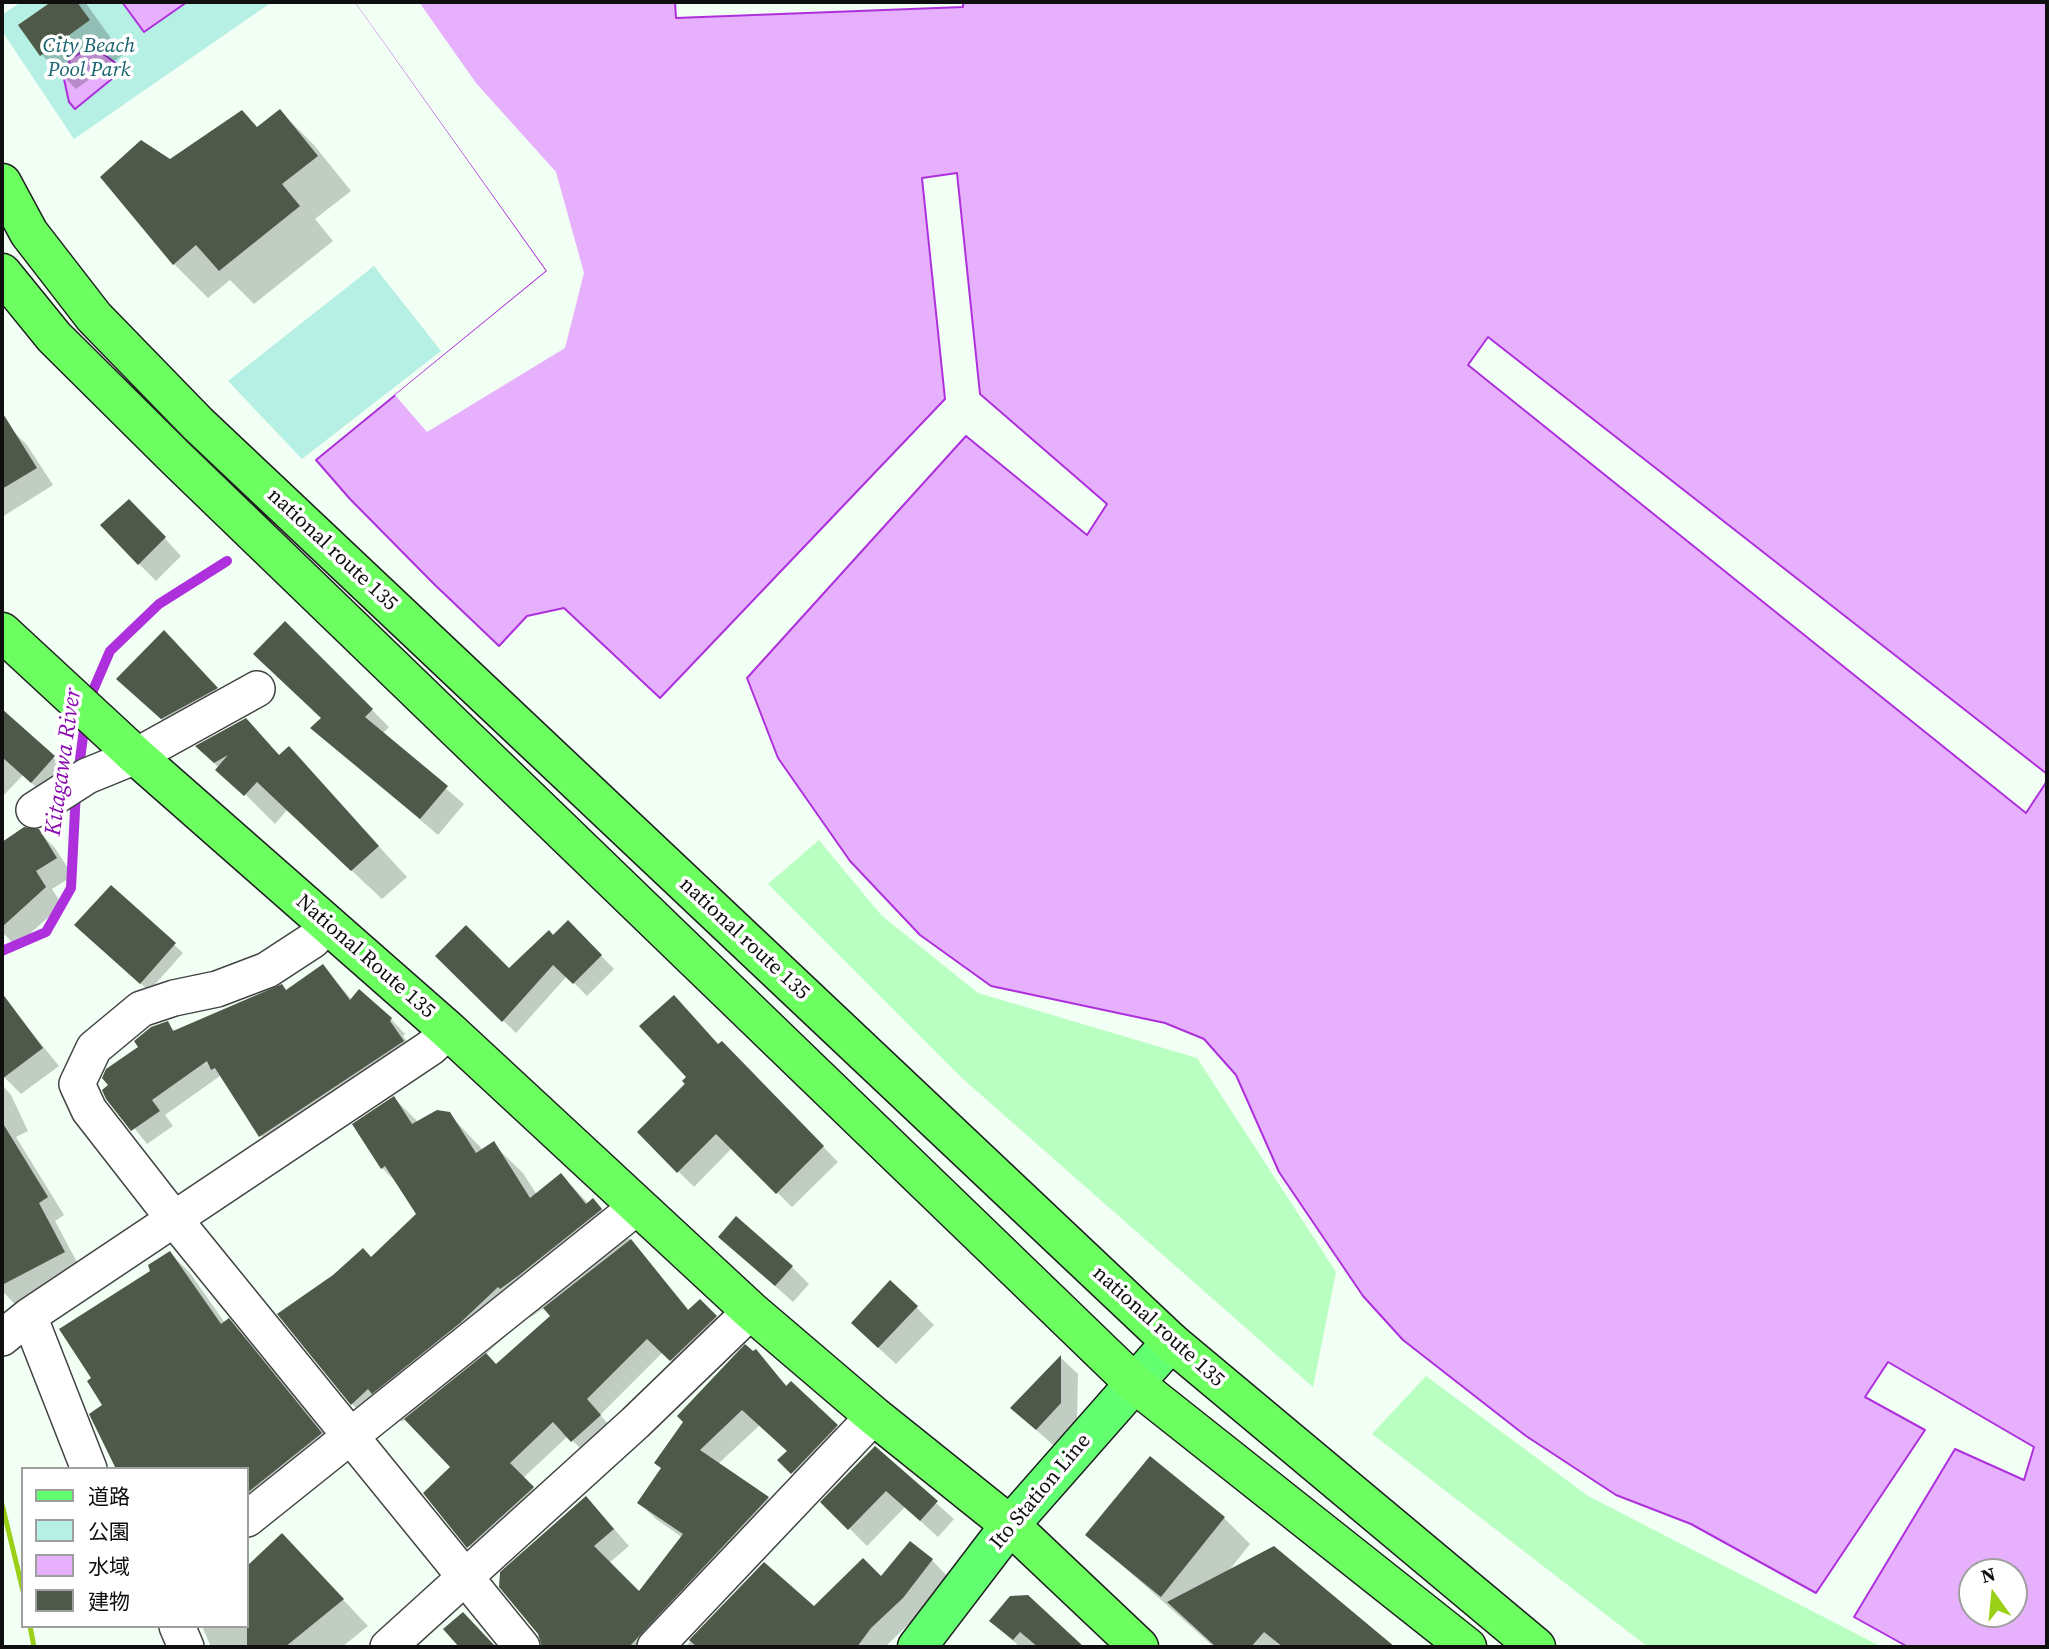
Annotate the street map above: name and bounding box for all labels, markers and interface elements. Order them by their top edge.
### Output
park label: City Beach Pool Park [43,34,135,84]
street label: national route 135 [262,483,402,617]
water label: Kitagawa River [40,686,88,838]
street label: national route 135 [674,872,814,1006]
street label: National Route 135 [290,890,440,1024]
street label: national route 135 [1087,1261,1229,1393]
street label: Ito Station Line [985,1429,1097,1555]
legend [21,1467,248,1628]
text: 道路 [88,1482,130,1511]
text: 公園 [88,1517,130,1546]
text: 水域 [88,1552,130,1581]
north arrow [1958,1558,2028,1628]
text: N [1978,1560,1998,1589]
text: 建物 [88,1587,130,1616]

